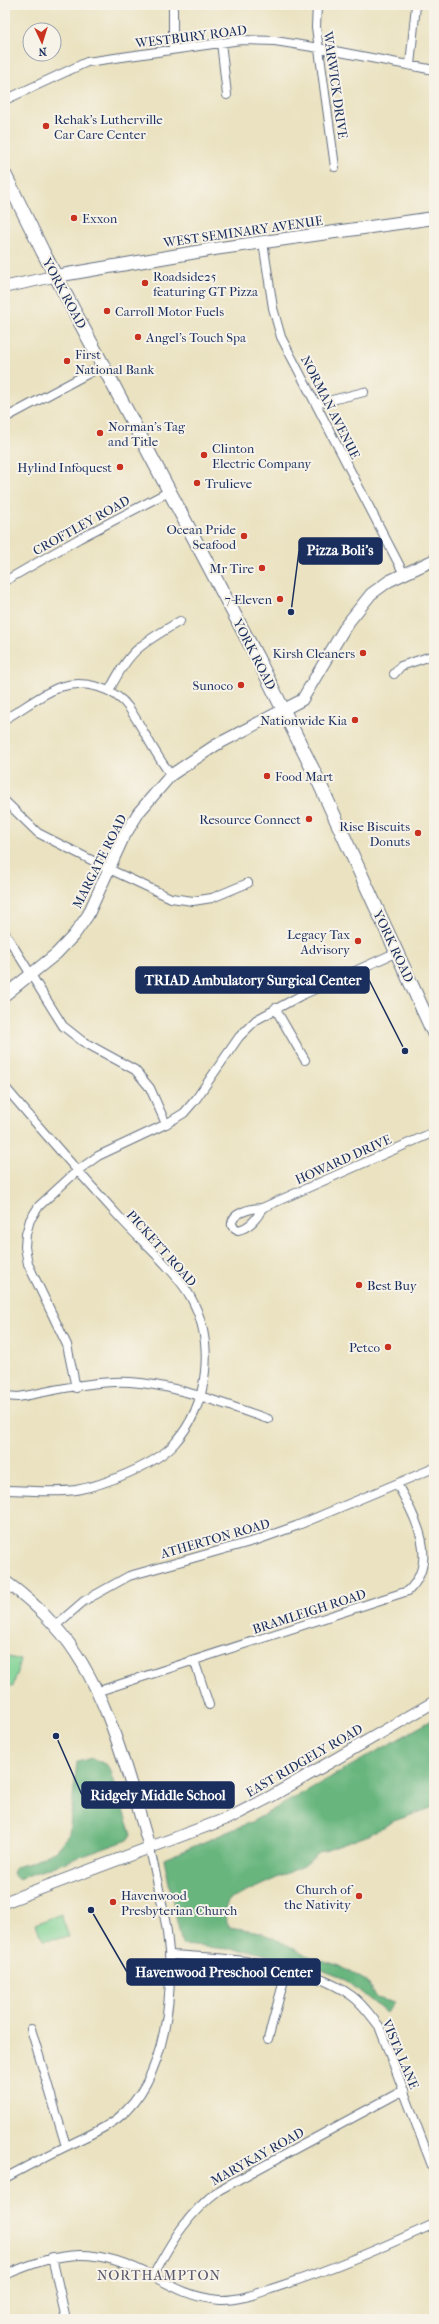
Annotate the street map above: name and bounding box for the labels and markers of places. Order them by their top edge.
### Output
place label: Rehak's Lutherville Car Care Center [54,112,163,142]
marker: Rehak's Lutherville Car Care Center [41,121,51,131]
place label: Exxon [82,211,118,226]
marker: Exxon [69,213,79,223]
place label: Roadside25 featuring GT Pizza [153,269,259,299]
marker: Roadside25 featuring GT Pizza [140,278,150,288]
place label: Carroll Motor Fuels [115,304,224,319]
marker: Carroll Motor Fuels [102,306,112,316]
place label: Angel's Touch Spa [145,330,247,345]
marker: Angel's Touch Spa [133,332,143,342]
place label: First National Bank [75,347,154,377]
marker: First National Bank [62,356,72,366]
place label: Norman's Tag and Title [108,419,186,449]
marker: Norman's Tag and Title [95,428,105,438]
place label: Clinton Electric Company [212,441,312,471]
marker: Clinton Electric Company [199,450,209,460]
place label: Hylind Infoquest [17,460,112,475]
marker: Hylind Infoquest [115,462,125,472]
place label: Trulieve [205,476,253,491]
marker: Trulieve [192,478,202,488]
place label: Ocean Pride Seafood [167,522,237,552]
marker: Ocean Pride Seafood [239,531,249,541]
callout: Pizza Boli's [299,538,382,564]
place label: Mr Tire [210,561,255,576]
marker: Mr Tire [257,563,267,573]
place label: 7-Eleven [224,592,272,607]
marker: 7-Eleven [275,594,285,604]
place label: Kirsh Cleaners [272,646,355,661]
marker: Kirsh Cleaners [358,648,368,658]
place label: Sunoco [193,678,233,693]
marker: Sunoco [236,680,246,690]
place label: Nationwide Kia [260,713,348,728]
marker: Nationwide Kia [350,715,360,725]
place label: Food Mart [275,769,333,784]
marker: Food Mart [262,771,272,781]
place label: Resource Connect [199,812,301,827]
marker: Resource Connect [304,814,314,824]
place label: Rise Biscuits Donuts [339,819,410,849]
marker: Rise Biscuits Donuts [413,828,423,838]
place label: Legacy Tax Advisory [287,927,351,957]
marker: Legacy Tax Advisory [353,936,363,946]
callout: TRIAD Ambulatory Surgical Center [136,967,369,993]
place label: Best Buy [367,1278,418,1293]
marker: Best Buy [354,1280,364,1290]
place label: Petco [349,1340,380,1355]
marker: Petco [383,1342,393,1352]
callout: Ridgely Middle School [82,1782,234,1808]
place label: Church of the Nativity [284,1882,354,1912]
place label: Havenwood Presbyterian Church [121,1888,238,1918]
marker: Church of the Nativity [354,1891,364,1901]
marker: Havenwood Presbyterian Church [108,1897,118,1907]
callout: Havenwood Preschool Center [127,1959,320,1985]

